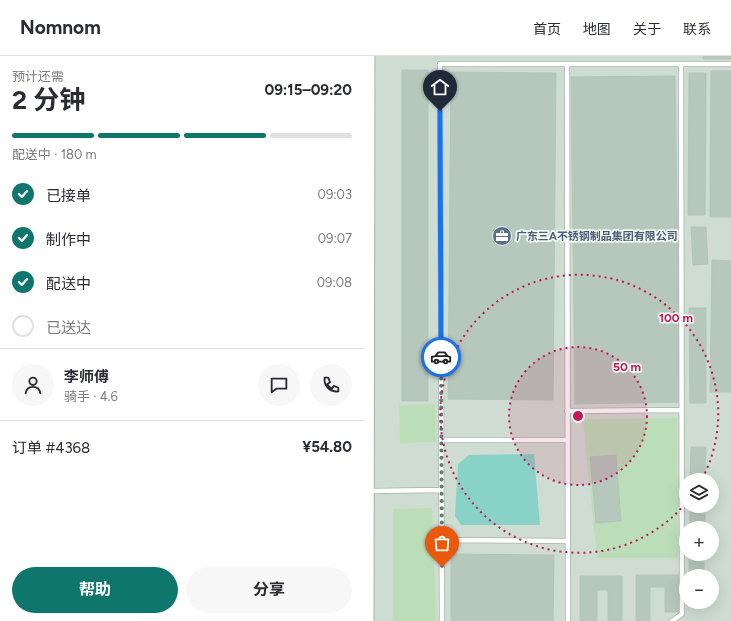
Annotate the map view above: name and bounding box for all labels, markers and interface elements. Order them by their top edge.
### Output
text: Nomnom [20,16,101,39]
text: 首页 [533,21,561,38]
text: 地图 [583,21,611,38]
text: 关于 [633,21,661,38]
text: 联系 [683,21,711,38]
text: 预计还需 [12,69,64,84]
pin [423,70,457,111]
icon: home [429,76,451,98]
text: 09:15–09:20 [264,81,352,99]
text: 2 分钟 [12,84,85,116]
text: 配送中 · 180 m [12,147,97,162]
icon: check [12,183,34,205]
text: 已接单 [46,187,91,205]
text: 09:03 [318,187,352,202]
office icon: 广东三A不锈钢制品集团有限公司 [491,225,513,247]
icon: check [12,227,34,249]
place label: 广东三A不锈钢制品集团有限公司 [516,230,678,243]
text: 制作中 [46,231,91,249]
text: 09:07 [318,231,352,246]
icon: check [12,271,34,293]
text: 配送中 [46,275,91,293]
text: 09:08 [317,275,352,290]
text: 100 m [659,311,693,325]
text: 已送达 [46,319,91,337]
courier [421,337,461,377]
icon: car [430,346,452,368]
text: 50 m [613,360,641,374]
button: person [12,364,54,406]
button: chat [258,364,300,406]
button: phone [310,364,352,406]
text: 李师傅 [64,368,109,386]
text: 骑手 · 4.6 [64,389,118,404]
centre of rings [571,409,585,423]
text: ¥54.80 [302,438,352,456]
text: 订单 #4368 [12,439,90,457]
map controls [679,473,719,609]
button: layers [679,473,719,513]
button: + [679,521,719,561]
pin [425,526,459,567]
icon: bag [431,532,453,554]
button: 帮助 [12,567,178,613]
button: 分享 [186,567,352,613]
button: − [679,569,719,609]

